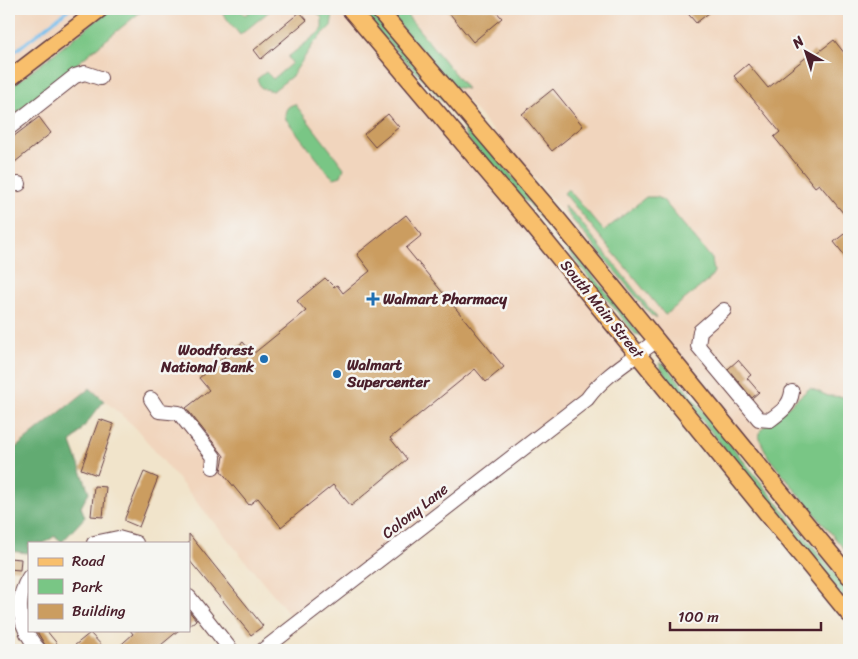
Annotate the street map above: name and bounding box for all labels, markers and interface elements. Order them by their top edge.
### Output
north arrow [780,28,830,78]
text: N [786,29,810,56]
street label: South Main Street [554,254,651,365]
place label: Walmart Pharmacy [383,286,507,312]
marker: Walmart Pharmacy [367,293,379,305]
place label: Woodforest National Bank [160,337,255,380]
place label: Walmart Supercenter [346,352,431,395]
marker: Woodforest National Bank [258,353,270,365]
marker: Walmart Supercenter [331,368,343,380]
street label: Colony Lane [376,476,454,546]
legend [28,542,190,632]
text: Road [72,548,105,574]
text: Park [72,574,103,600]
text: Building [72,598,126,624]
scale bar [670,599,822,631]
text: 100 m [678,604,719,630]

